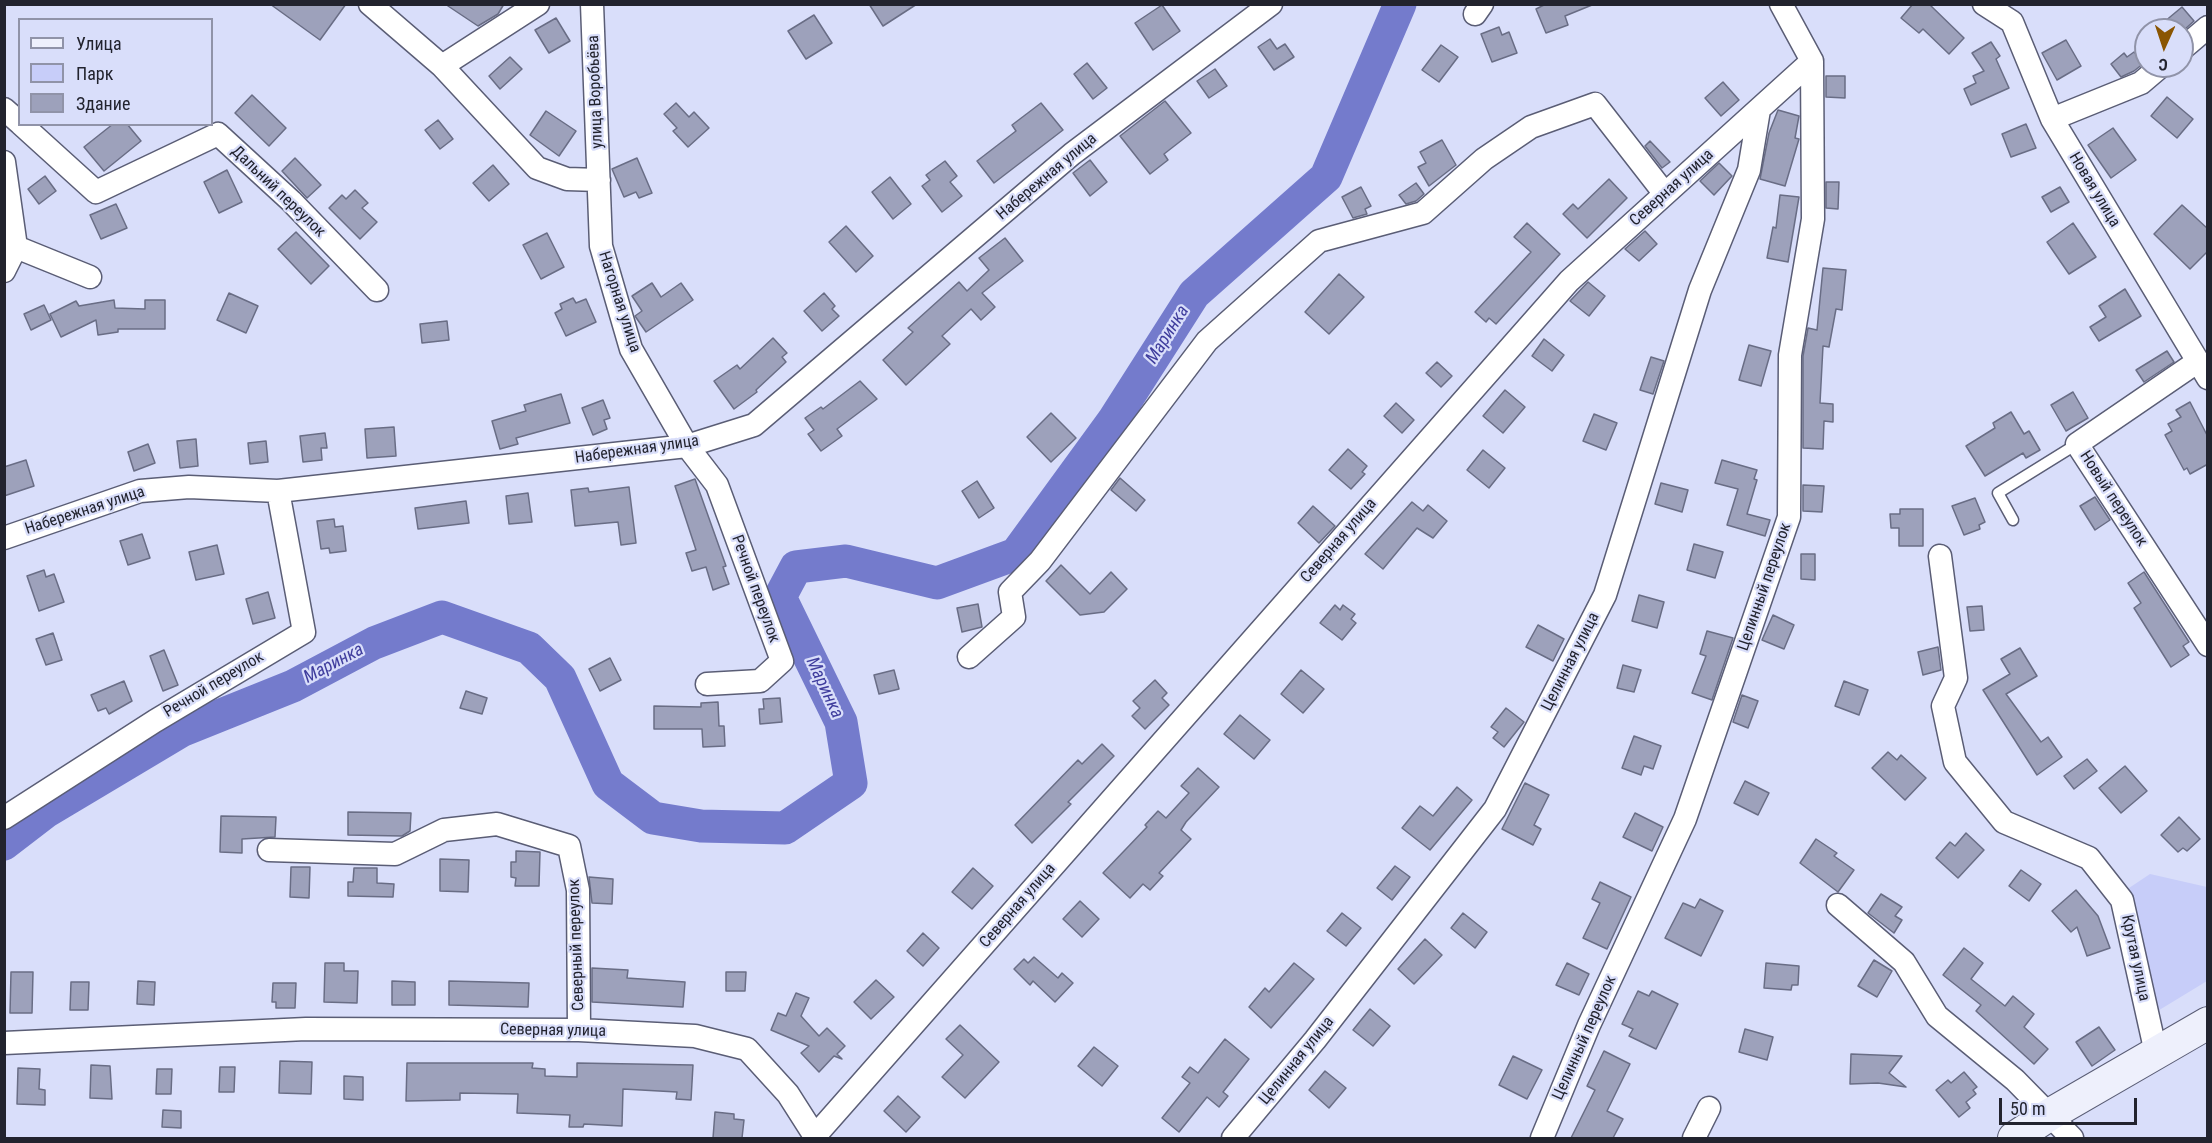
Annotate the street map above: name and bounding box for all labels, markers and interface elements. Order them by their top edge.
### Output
legend [18,18,213,126]
north arrow [2134,18,2194,78]
text: Улица [76,33,122,54]
street label: улица Воробьёва [584,35,608,149]
text: С [2158,55,2168,74]
text: Парк [76,63,113,84]
text: Здание [76,93,130,114]
street label: Набережная улица [993,130,1101,224]
street label: Дальний переулок [227,142,329,242]
street label: Северная улица [1626,145,1718,231]
street label: Новая улица [2064,149,2124,231]
street label: Нагорная улица [594,249,644,355]
water label: Маринка [1142,302,1194,368]
street label: Набережная улица [574,432,700,468]
street label: Новый переулок [2075,448,2151,550]
street label: Набережная улица [23,483,147,539]
street label: Северная улица [1297,495,1381,587]
street label: Целинный переулок [1734,520,1796,654]
street label: Речной переулок [727,533,783,645]
street label: Целинная улица [1538,609,1604,715]
water label: Маринка [300,639,368,689]
street label: Речной переулок [161,648,267,722]
water label: Маринка [801,654,847,722]
street label: Северная улица [976,860,1060,952]
street label: Северный переулок [565,879,589,1011]
street label: Крутая улица [2116,913,2154,1003]
street label: Целинный переулок [1549,973,1621,1103]
street label: Целинная улица [1256,1013,1338,1109]
street label: Северная улица [500,1020,606,1042]
scale bar [2002,1086,2140,1124]
text: 50 m [2010,1098,2045,1119]

